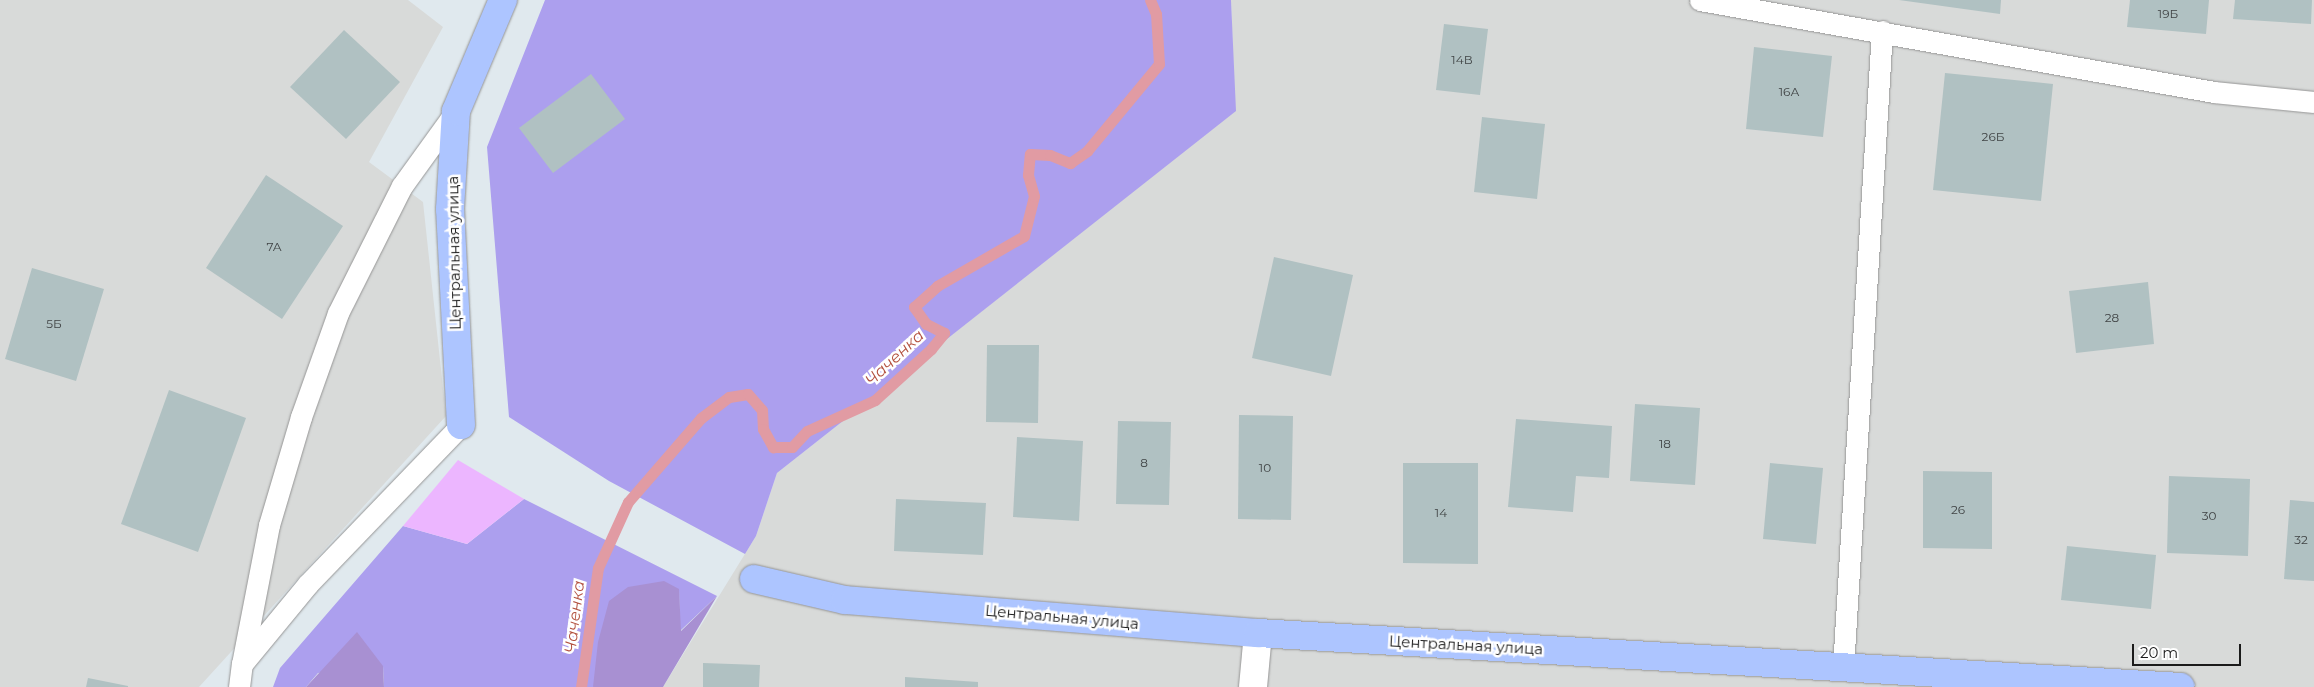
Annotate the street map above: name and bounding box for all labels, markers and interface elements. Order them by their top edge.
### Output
house number: 19Б [2158,7,2178,21]
house number: 14В [1451,53,1473,67]
house number: 16А [1779,85,1799,99]
house number: 26Б [1982,130,2004,144]
street label: Центральная улица [444,176,464,330]
house number: 7А [266,240,282,254]
house number: 28 [2105,311,2119,325]
house number: 5Б [46,317,62,331]
water label: Чаченка [862,326,928,390]
house number: 18 [1659,437,1671,451]
house number: 8 [1140,456,1148,470]
house number: 10 [1259,461,1271,475]
house number: 26 [1951,503,1965,517]
house number: 14 [1435,506,1447,520]
house number: 30 [2202,509,2216,523]
house number: 32 [2294,533,2308,547]
water label: Чаченка [561,580,589,654]
street label: Центральная улица [984,601,1140,633]
street label: Центральная улица [1388,632,1544,658]
scale bar [2134,634,2243,666]
text: 20 m [2140,643,2178,662]

